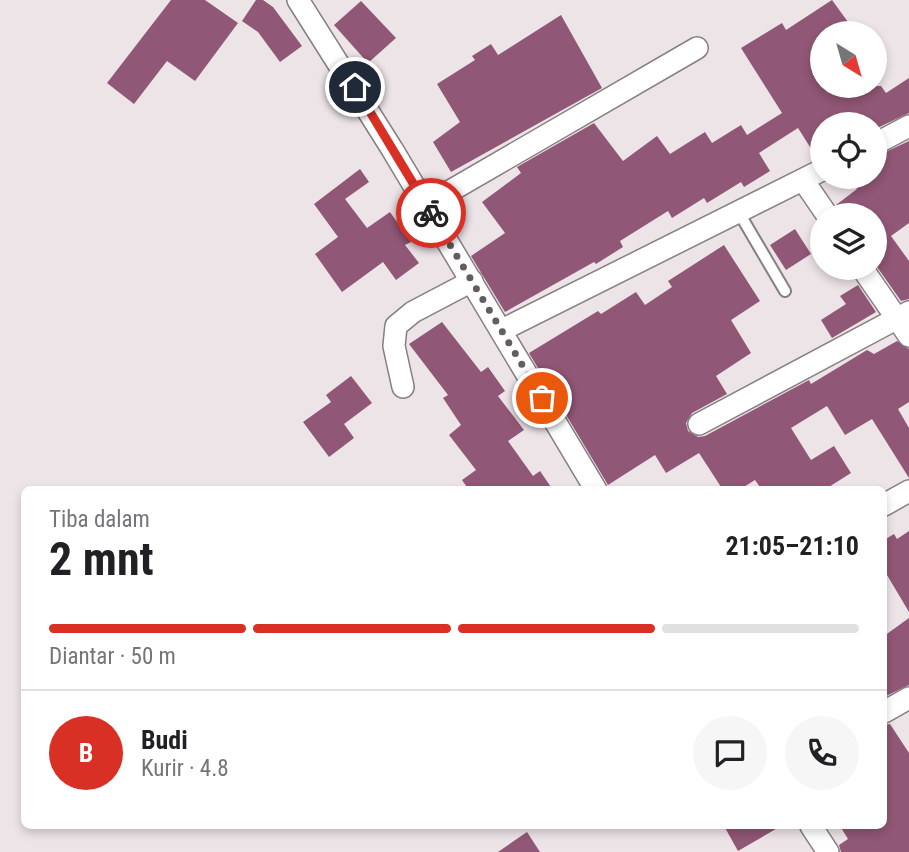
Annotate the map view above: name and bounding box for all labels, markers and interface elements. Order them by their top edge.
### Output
north arrow [810,21,887,98]
map controls [810,21,887,280]
pin [325,57,385,117]
icon: home [336,68,374,106]
button: locate [810,112,887,189]
courier [396,178,466,248]
icon: bike [412,194,450,232]
button: layers [810,203,887,280]
pin [512,368,572,428]
icon: bag [523,379,561,417]
text: Tiba dalam [49,506,150,533]
text: 21:05–21:10 [725,531,859,561]
text: 2 mnt [49,532,154,586]
text: Diantar · 50 m [49,643,176,670]
button: chat [693,716,767,790]
button: phone [785,716,859,790]
text: Budi [141,725,188,755]
text: B [79,738,93,768]
text: Kurir · 4.8 [141,755,229,782]

